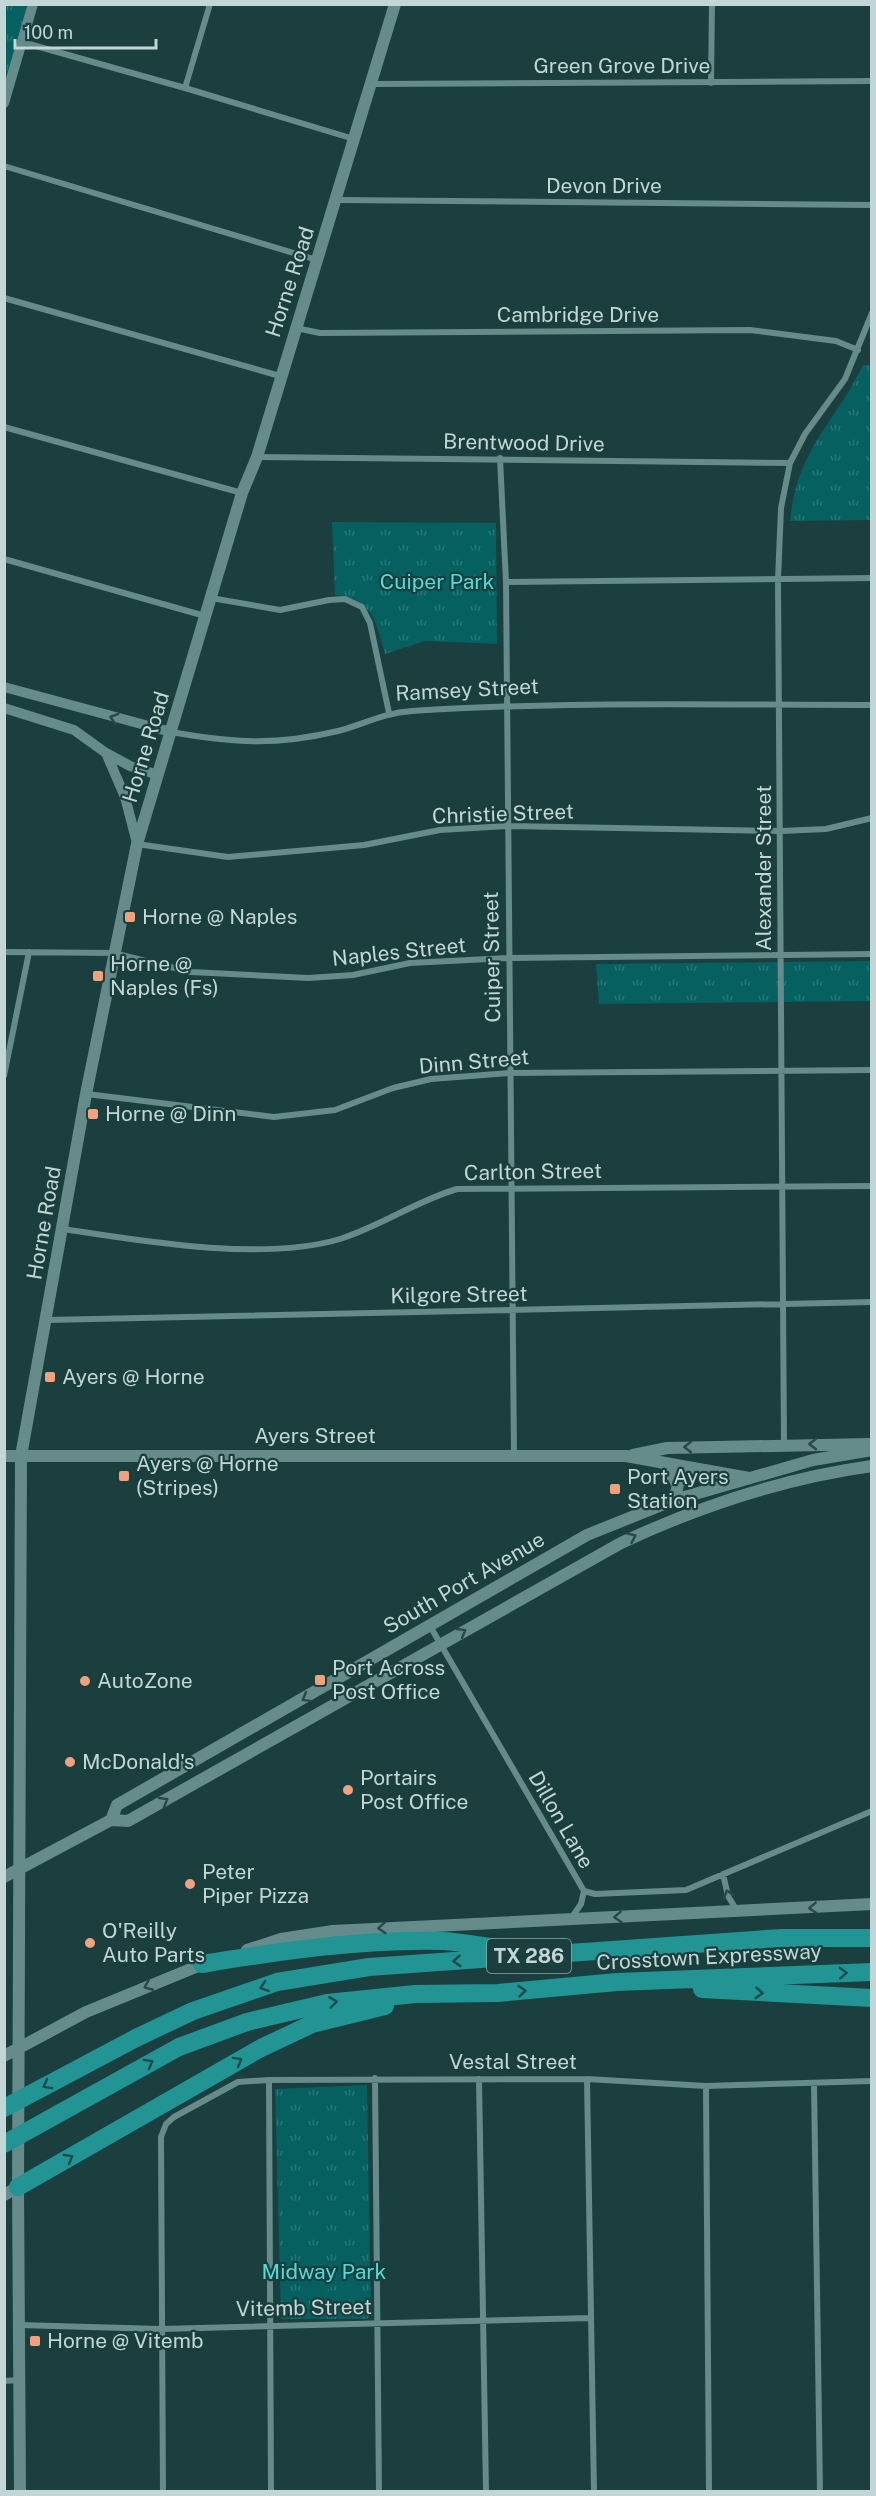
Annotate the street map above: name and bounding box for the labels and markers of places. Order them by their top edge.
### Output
place label: Horne @ Naples [142,904,297,929]
marker: Horne @ Naples [123,910,137,924]
place label: Horne @ Naples (Fs) [110,951,219,1000]
marker: Horne @ Naples (Fs) [91,969,105,983]
place label: Horne @ Dinn [105,1101,236,1126]
marker: Horne @ Dinn [86,1107,100,1121]
place label: Ayers @ Horne [62,1364,205,1389]
marker: Ayers @ Horne [43,1370,57,1384]
place label: Ayers @ Horne (Stripes) [136,1451,279,1500]
place label: Port Ayers Station [627,1464,729,1513]
marker: Ayers @ Horne (Stripes) [117,1469,131,1483]
marker: Port Ayers Station [608,1482,622,1496]
place label: Port Across Post Office [332,1655,445,1704]
place label: AutoZone [97,1668,193,1693]
marker: Port Across Post Office [313,1673,327,1687]
marker: AutoZone [78,1674,92,1688]
place label: McDonald's [82,1749,194,1774]
marker: McDonald's [63,1755,77,1769]
place label: Portairs Post Office [360,1765,468,1814]
marker: Portairs Post Office [341,1783,355,1797]
place label: Peter Piper Pizza [202,1859,309,1908]
marker: Peter Piper Pizza [183,1877,197,1891]
place label: O'Reilly Auto Parts [102,1918,205,1967]
marker: O'Reilly Auto Parts [83,1936,97,1950]
place label: Horne @ Vitemb [47,2328,203,2353]
marker: Horne @ Vitemb [28,2334,42,2348]

